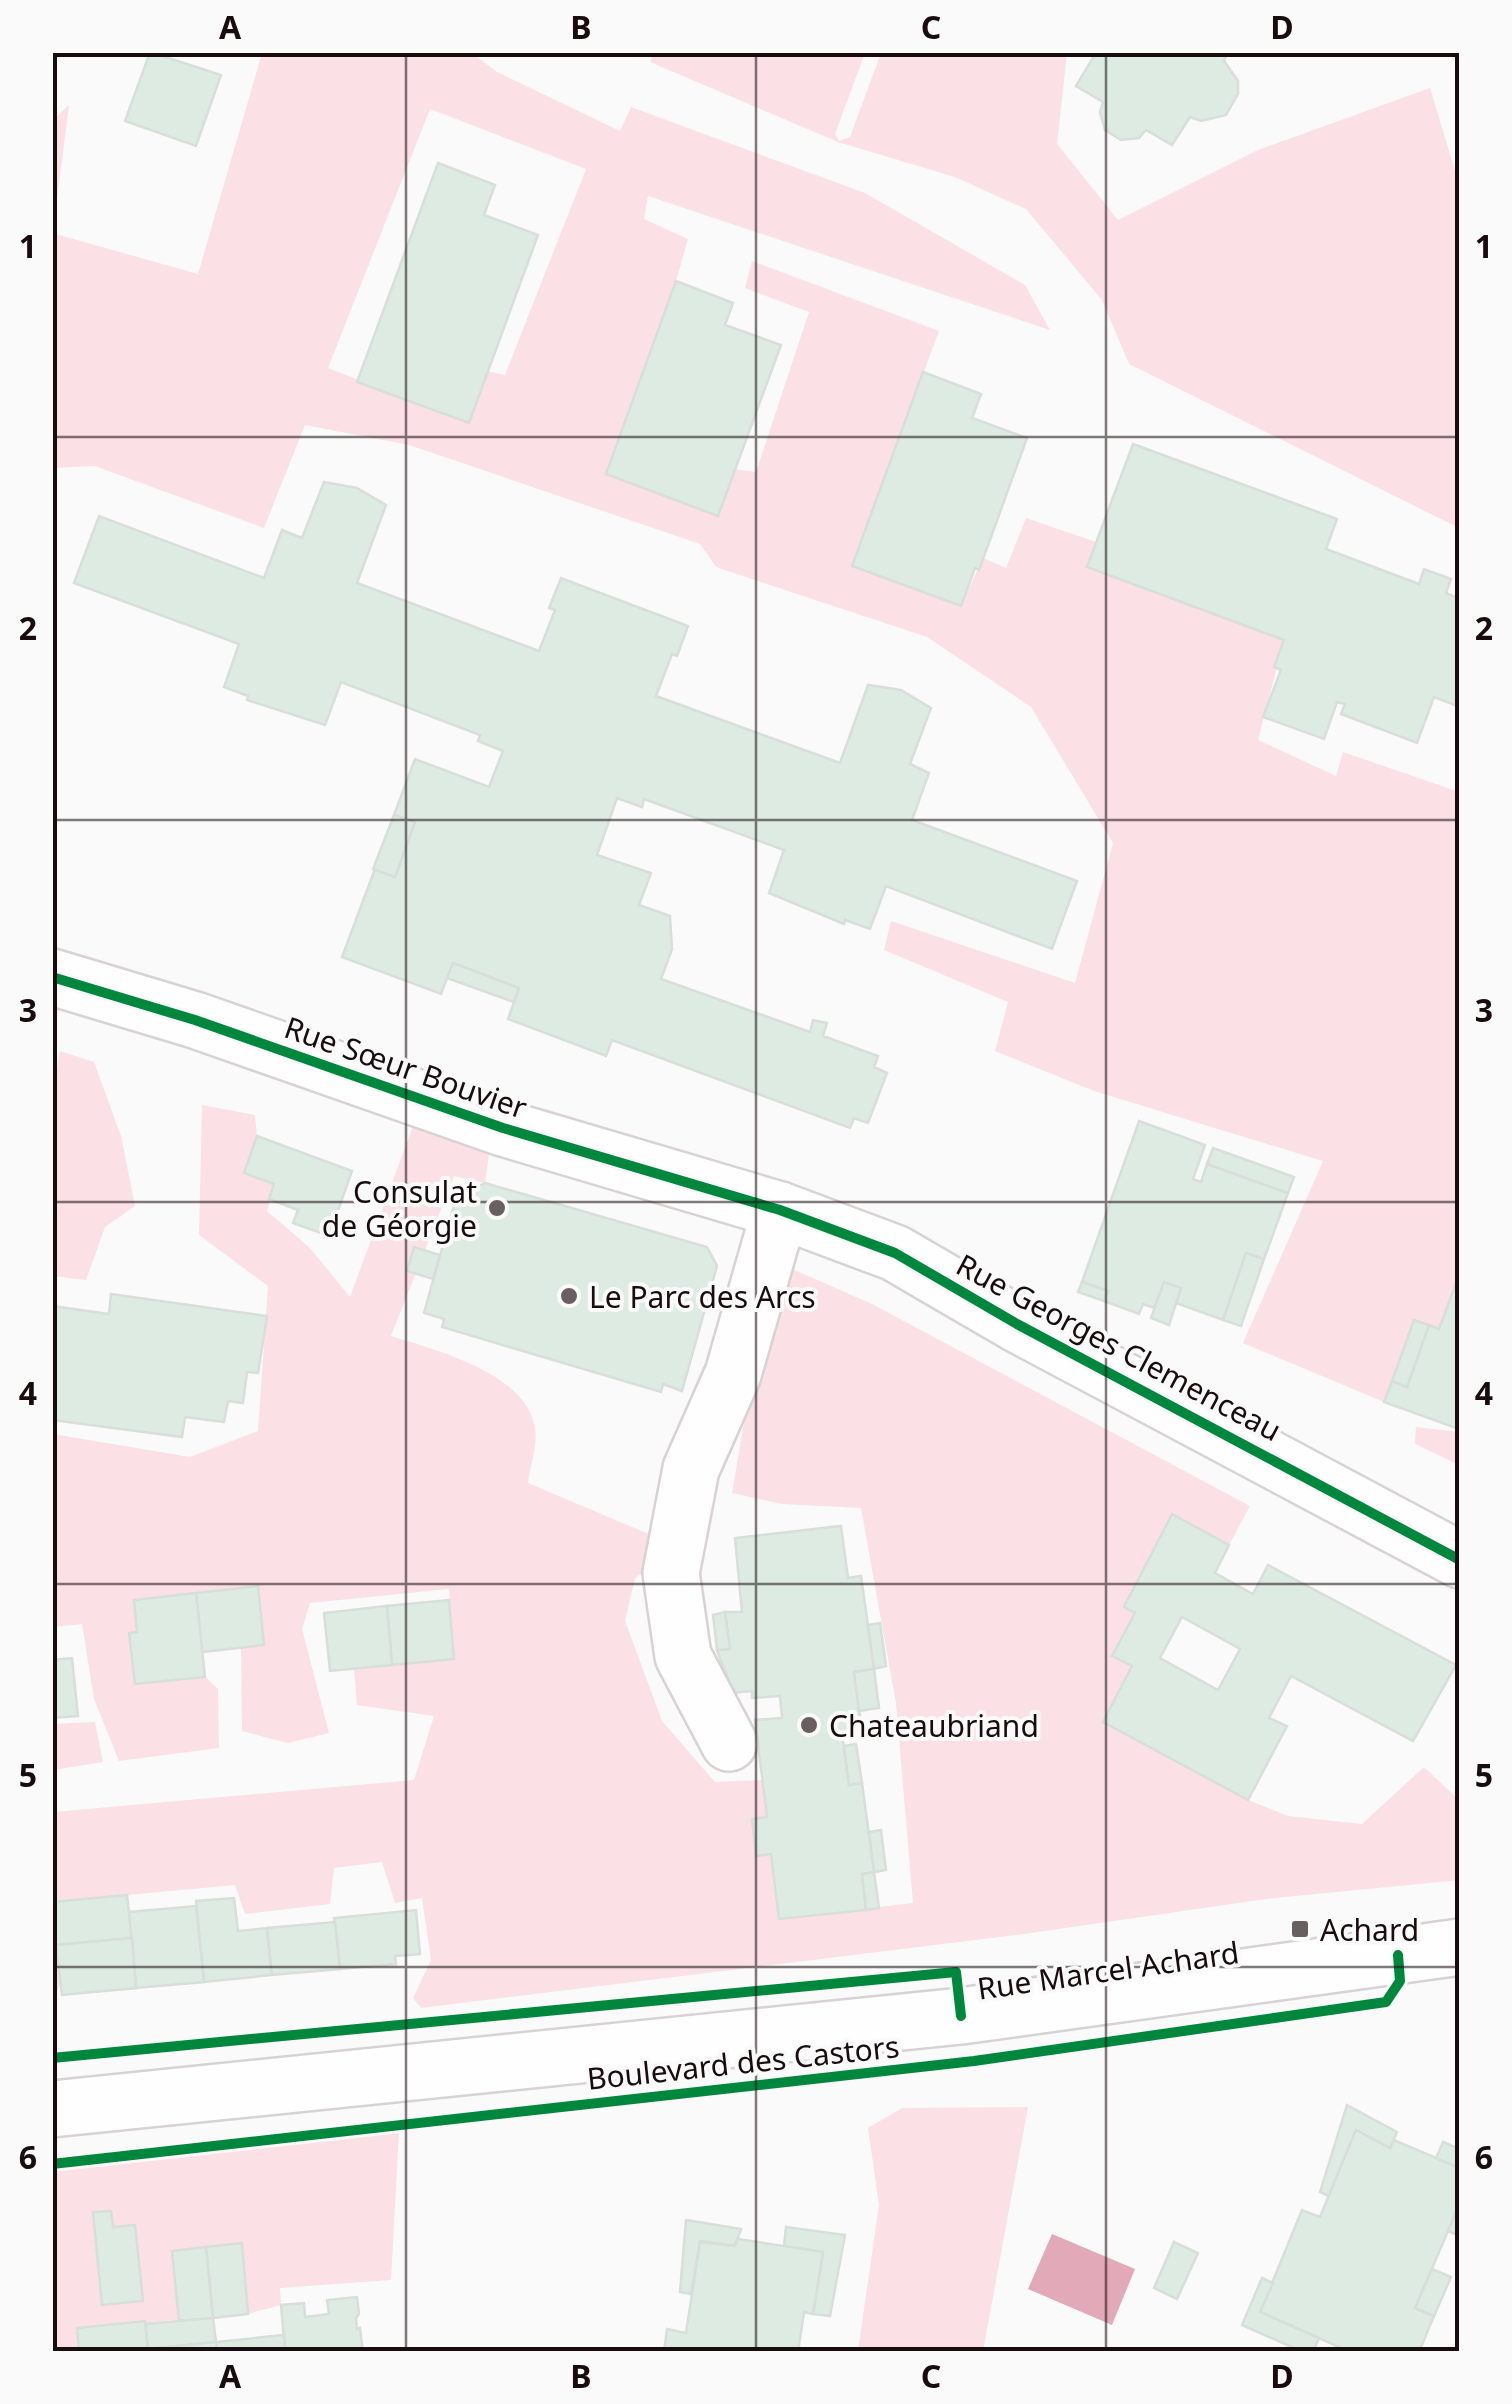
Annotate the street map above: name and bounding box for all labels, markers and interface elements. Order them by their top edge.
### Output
text: A [219,5,242,48]
text: B [570,5,592,48]
text: C [921,5,941,48]
text: D [1270,5,1294,48]
text: 1 [19,224,37,267]
text: 1 [1475,224,1493,267]
text: 2 [19,606,37,649]
text: 2 [1475,606,1493,649]
text: 3 [19,988,37,1031]
text: 3 [1475,988,1493,1031]
street label: Rue Sœur Bouvier [279,1006,533,1128]
place label: Consulat de Géorgie [322,1171,477,1246]
marker: Consulat de Géorgie [486,1197,508,1219]
street label: Rue Georges Clemenceau [949,1244,1289,1450]
place label: Le Parc des Arcs [589,1276,816,1317]
marker: Le Parc des Arcs [558,1285,580,1307]
text: 4 [19,1371,37,1414]
text: 4 [1475,1371,1493,1414]
place label: Chateaubriand [829,1705,1039,1746]
marker: Chateaubriand [798,1714,820,1736]
text: 5 [19,1753,37,1796]
text: 5 [1475,1753,1493,1796]
place label: Achard [1320,1909,1419,1950]
marker: Achard [1289,1918,1311,1940]
street label: Rue Marcel Achard [975,1931,1241,2009]
street label: Boulevard des Castors [585,2025,901,2099]
text: 6 [19,2135,37,2178]
text: 6 [1475,2135,1493,2178]
text: A [219,2354,242,2397]
text: B [570,2354,592,2397]
text: C [921,2354,941,2397]
text: D [1270,2354,1294,2397]

